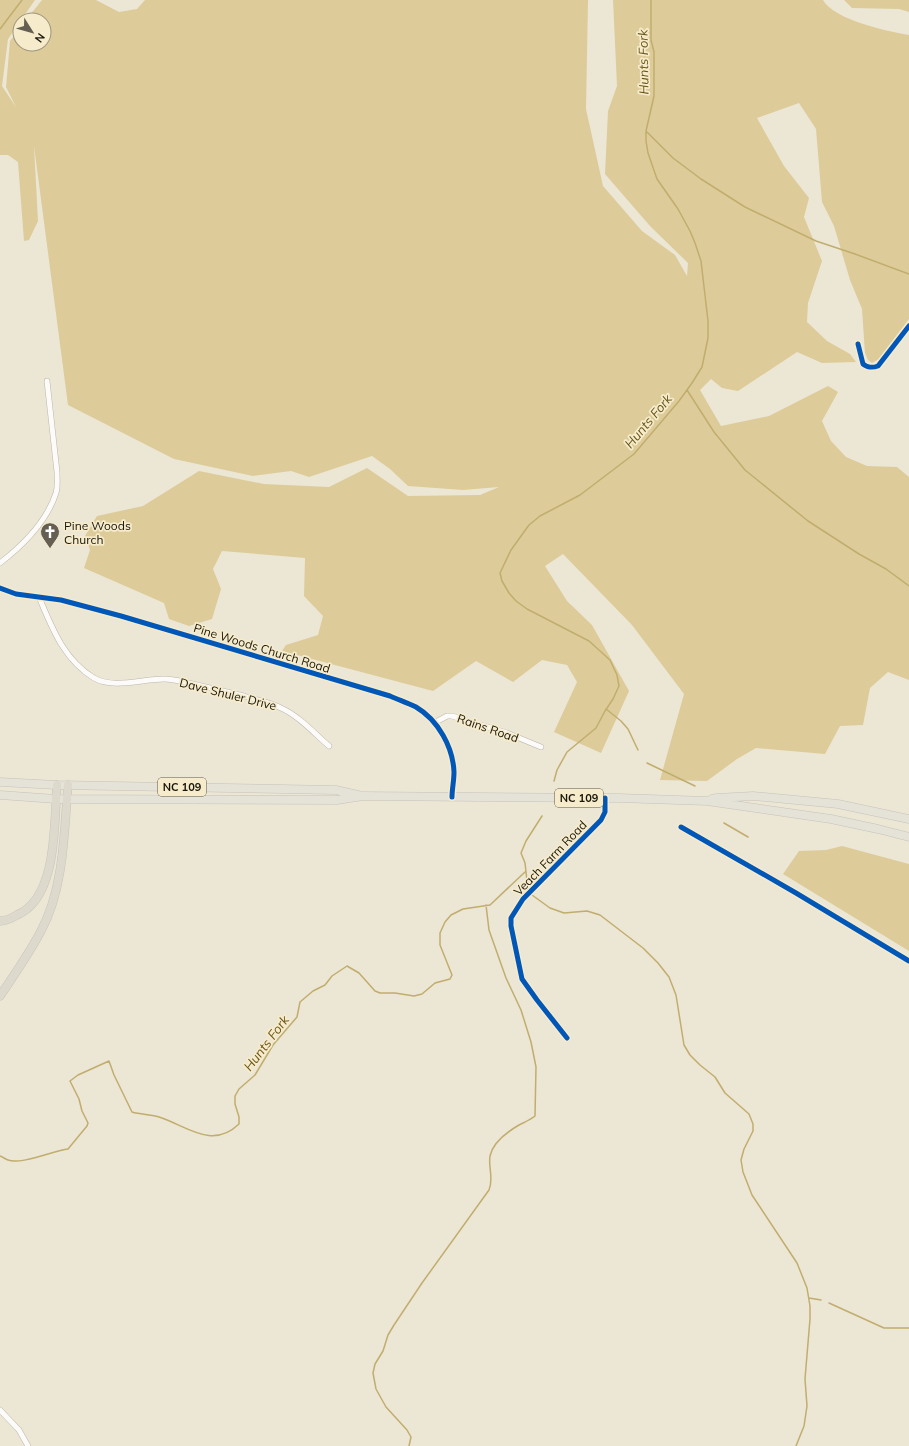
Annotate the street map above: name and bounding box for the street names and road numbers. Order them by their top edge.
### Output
street label: Pine Woods Church Road [192,620,332,676]
street label: Dave Shuler Drive [178,675,278,713]
street label: Rains Road [455,711,521,745]
road number: NC 109 [158,778,206,796]
road number: NC 109 [555,789,603,807]
street label: Veach Farm Road [510,817,590,899]

